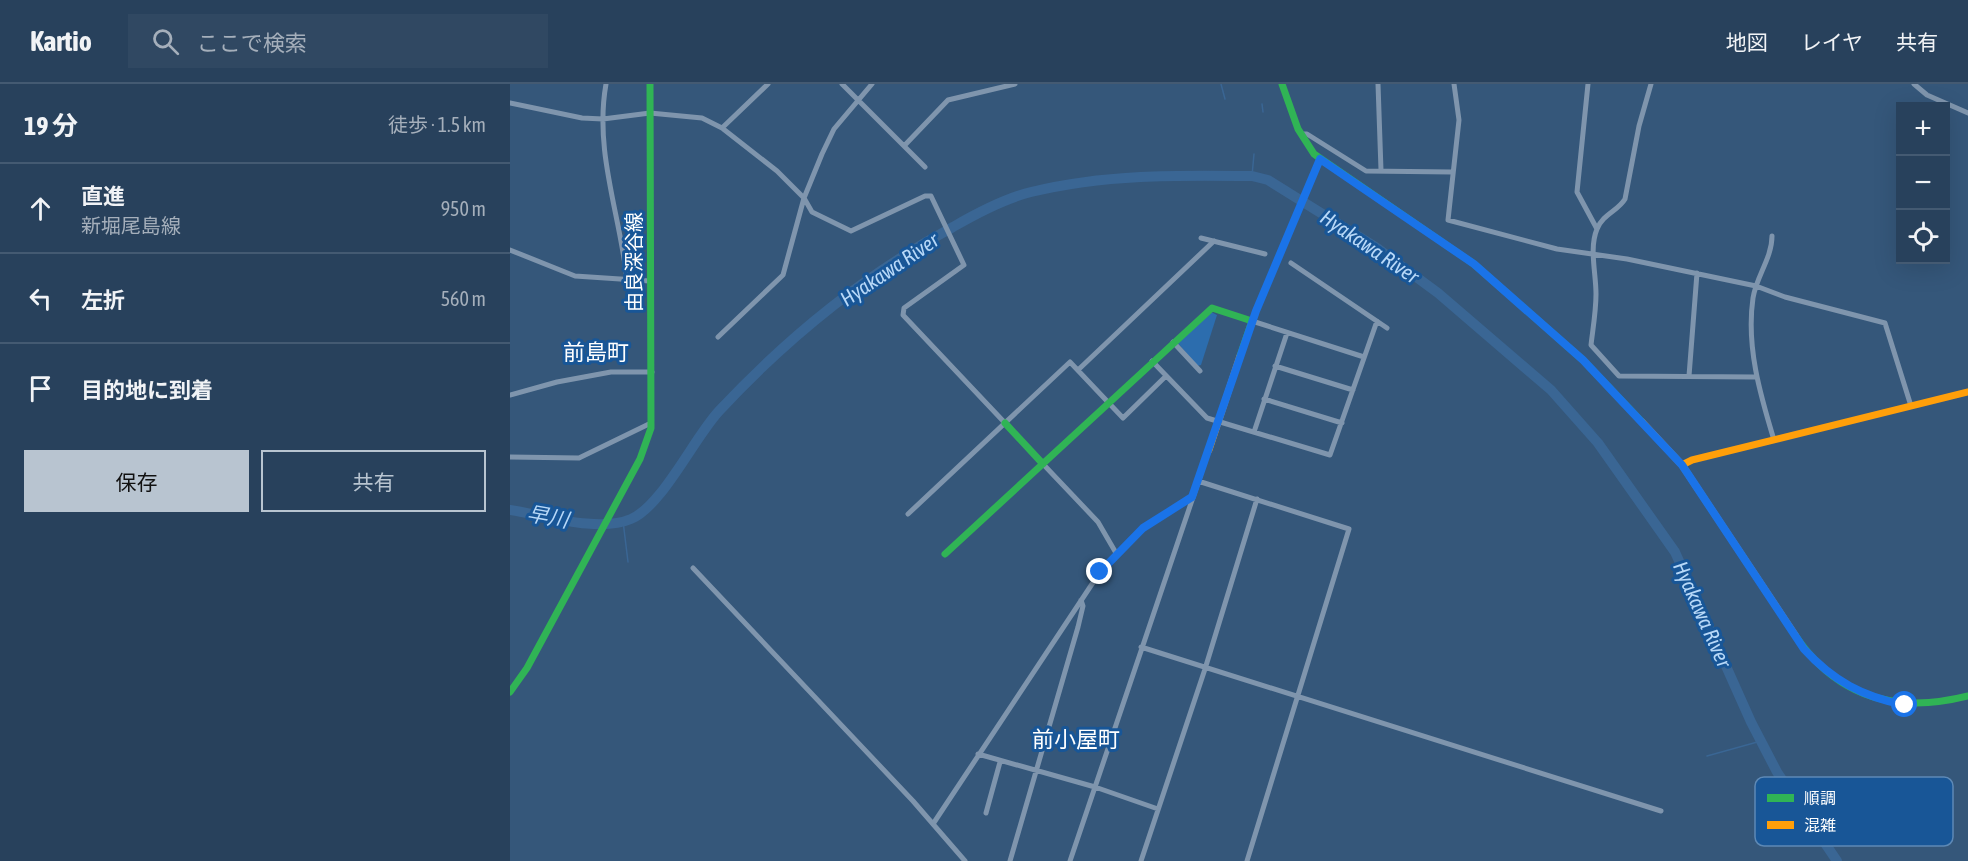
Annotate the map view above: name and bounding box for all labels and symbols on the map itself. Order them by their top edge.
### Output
water label: Hyakawa River [1316,204,1424,288]
street label: 由良深谷線 [622,212,645,312]
water label: Hyakawa River [835,227,943,311]
district label: 前島町 [563,339,629,365]
water label: 早川 [525,501,573,532]
water label: Hyakawa River [1669,557,1737,671]
route end [1086,558,1112,584]
route start [1891,691,1917,717]
district label: 前小屋町 [1032,726,1120,752]
legend [1755,777,1953,846]
text: 順調 [1804,789,1836,807]
text: 混雑 [1804,816,1836,834]

